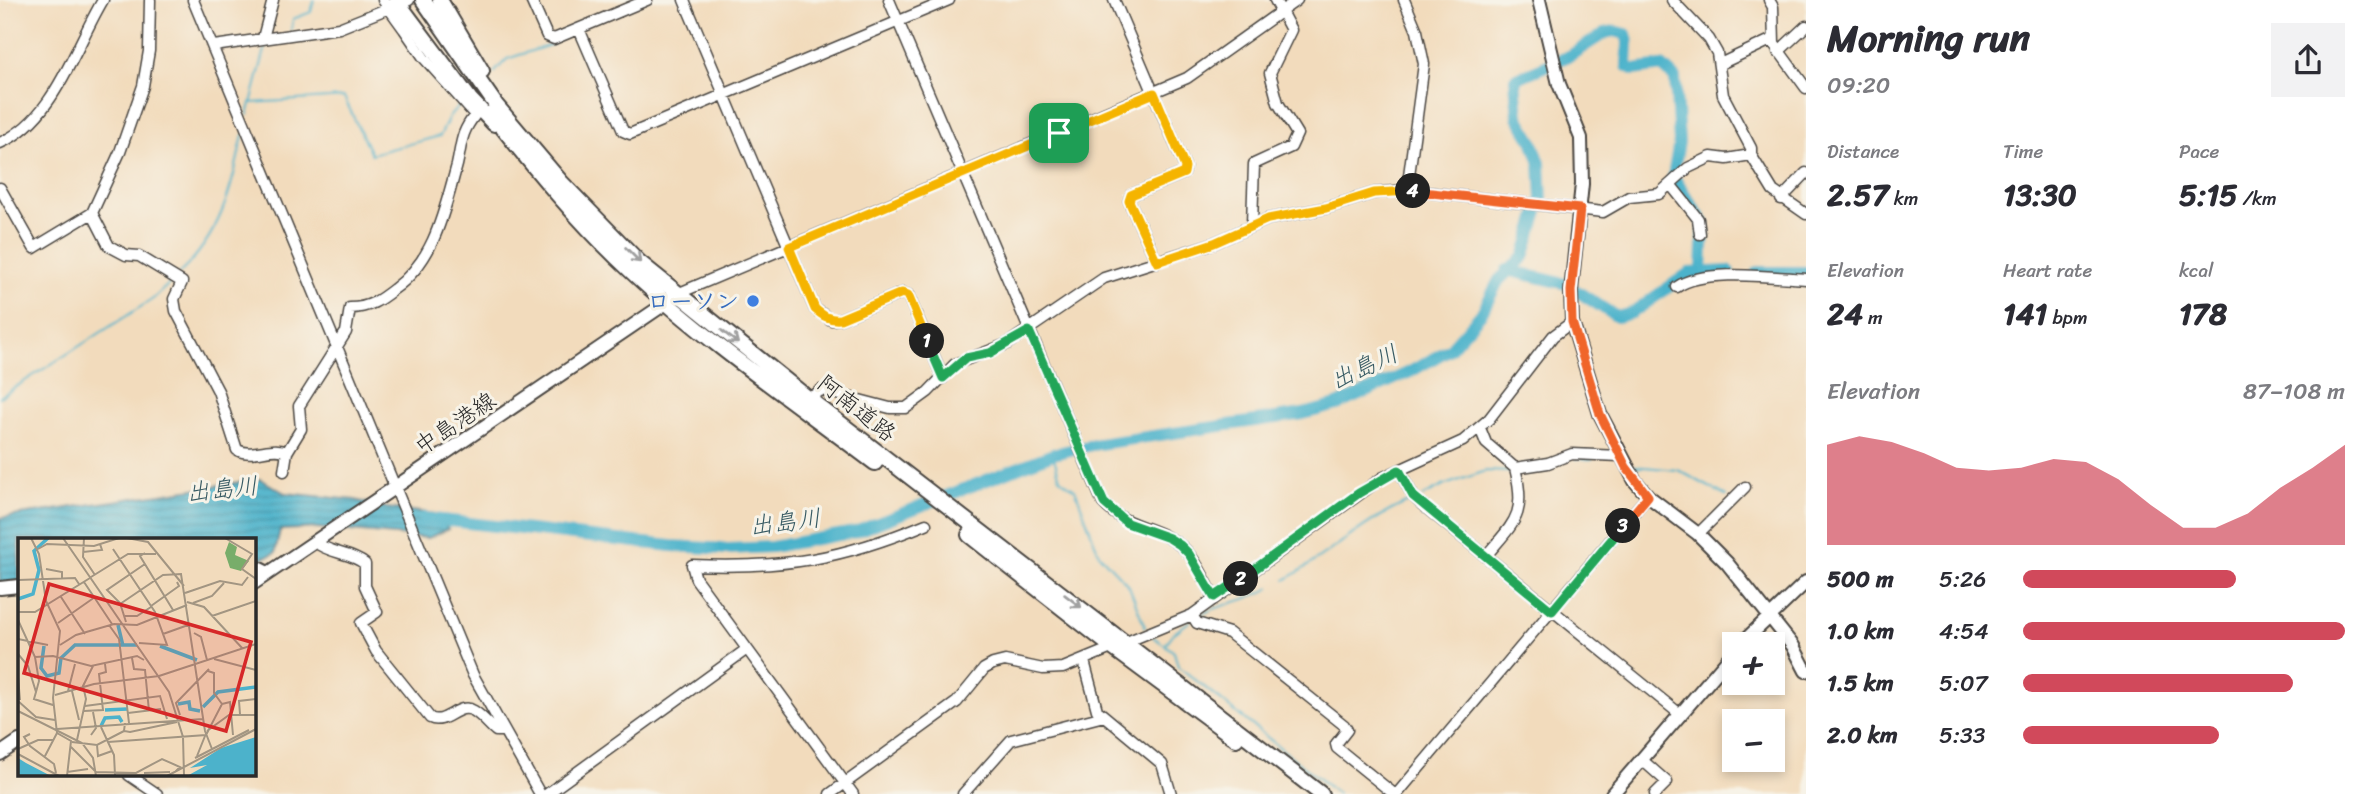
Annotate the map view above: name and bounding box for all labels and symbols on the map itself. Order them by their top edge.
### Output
pin [1029,103,1089,163]
pin: 4 [1396,174,1430,208]
one-way arrow [625,247,642,264]
place label: ローソン [647,281,739,322]
marker: ローソン [745,293,761,309]
pin: 1 [909,324,944,358]
one-way arrow [721,329,739,345]
water label: 出島川 [1322,333,1406,401]
street label: 阿南道路 [808,364,906,453]
street label: 中島港線 [406,381,505,466]
water label: 出島川 [184,464,260,514]
water label: 出島川 [747,497,823,547]
pin: 3 [1606,508,1640,544]
inset map [18,538,256,776]
pin: 2 [1224,562,1258,596]
one-way arrow [1063,593,1082,608]

